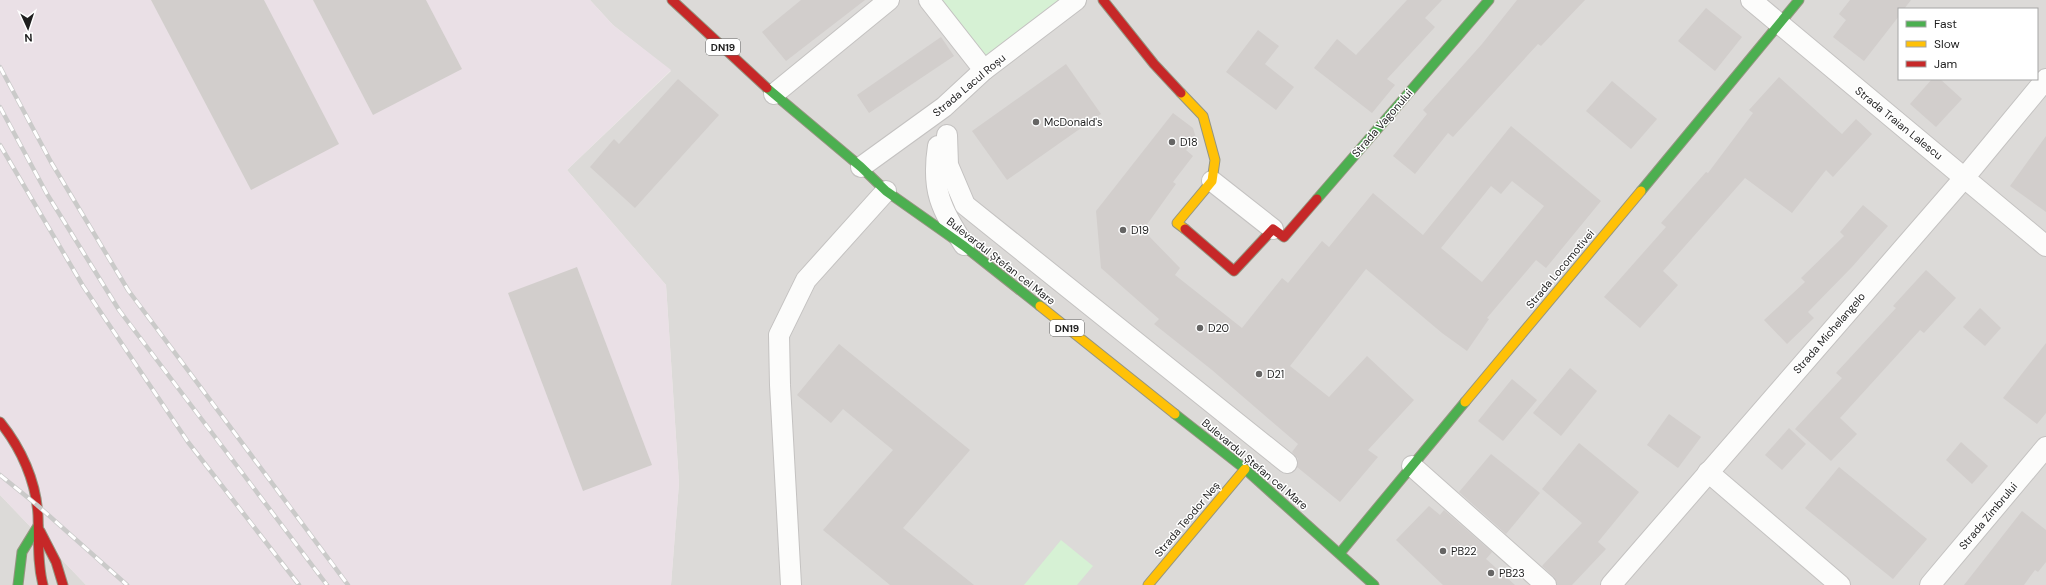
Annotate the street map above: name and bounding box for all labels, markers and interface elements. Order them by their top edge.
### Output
north arrow [8,8,48,48]
legend [1898,8,2038,80]
text: Fast [1934,16,1957,32]
text: N [24,31,33,45]
text: Slow [1934,36,1960,52]
road number: DN19 [706,39,740,55]
street label: Strada Lacul Roșu [930,50,1008,120]
text: Jam [1934,56,1957,72]
street label: Strada Traian Lalescu [1852,83,1946,163]
street label: Strada Vagonului [1349,86,1415,160]
place label: McDonald's [1044,115,1103,129]
marker: McDonald's [1031,117,1041,127]
place label: D18 [1180,135,1198,149]
marker: D18 [1167,137,1177,147]
street label: Bulevardul Ștefan cel Mare [944,214,1058,308]
place label: D19 [1131,223,1149,237]
marker: D19 [1118,225,1128,235]
street label: Strada Locomotivei [1523,227,1597,311]
street label: Strada Michelangelo [1790,289,1868,377]
road number: DN19 [1050,320,1084,336]
place label: D20 [1208,321,1229,335]
marker: D20 [1195,323,1205,333]
place label: D21 [1267,367,1284,381]
marker: D21 [1254,369,1264,379]
street label: Bulevardul Ștefan cel Mare [1199,416,1311,512]
street label: Strada Teodor Neș [1151,478,1223,560]
street label: Strada Zimbrului [1956,479,2020,553]
place label: PB22 [1451,544,1477,558]
marker: PB22 [1438,546,1448,556]
place label: PB23 [1499,566,1525,580]
marker: PB23 [1486,568,1496,578]

